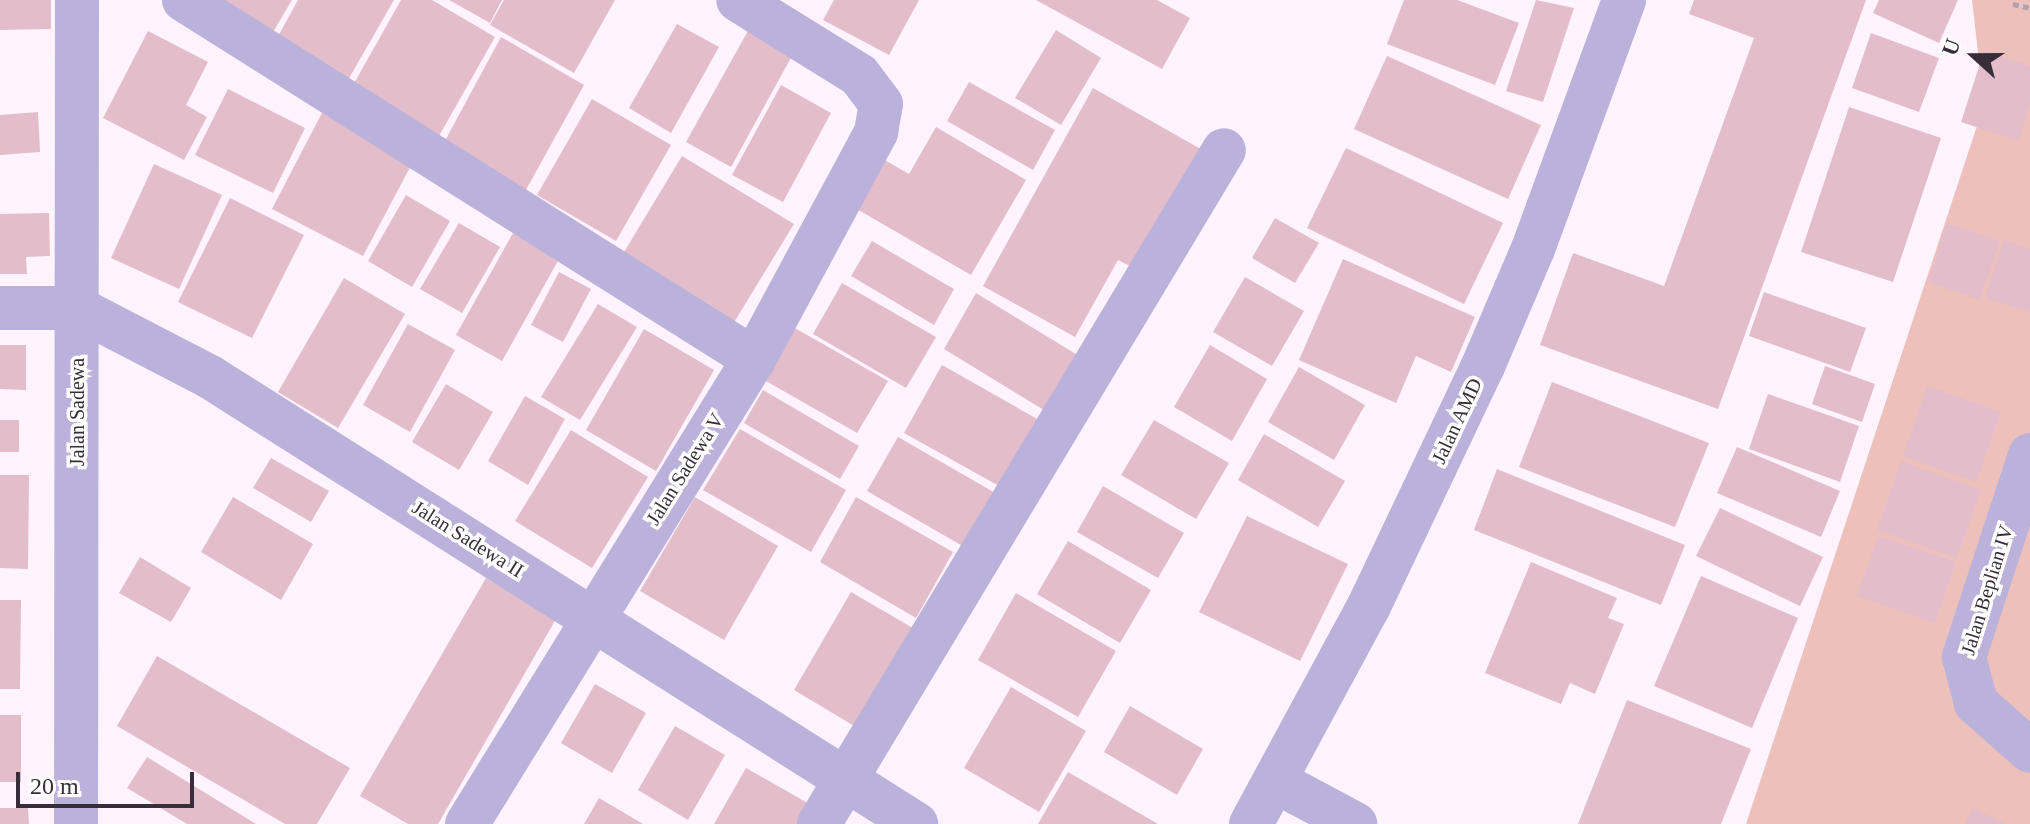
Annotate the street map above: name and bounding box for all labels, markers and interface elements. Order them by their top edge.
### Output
north arrow [1934,16,2014,96]
text: U [1937,35,1966,59]
street label: Jalan Sadewa [65,358,89,466]
street label: Jalan AMD [1427,374,1487,468]
street label: Jalan Sadewa V [641,408,729,530]
street label: Jalan Sadewa II [408,495,528,583]
street label: Jalan Beplian IV [1956,522,2018,658]
scale bar [20,756,198,806]
text: 20 m [30,773,79,799]

